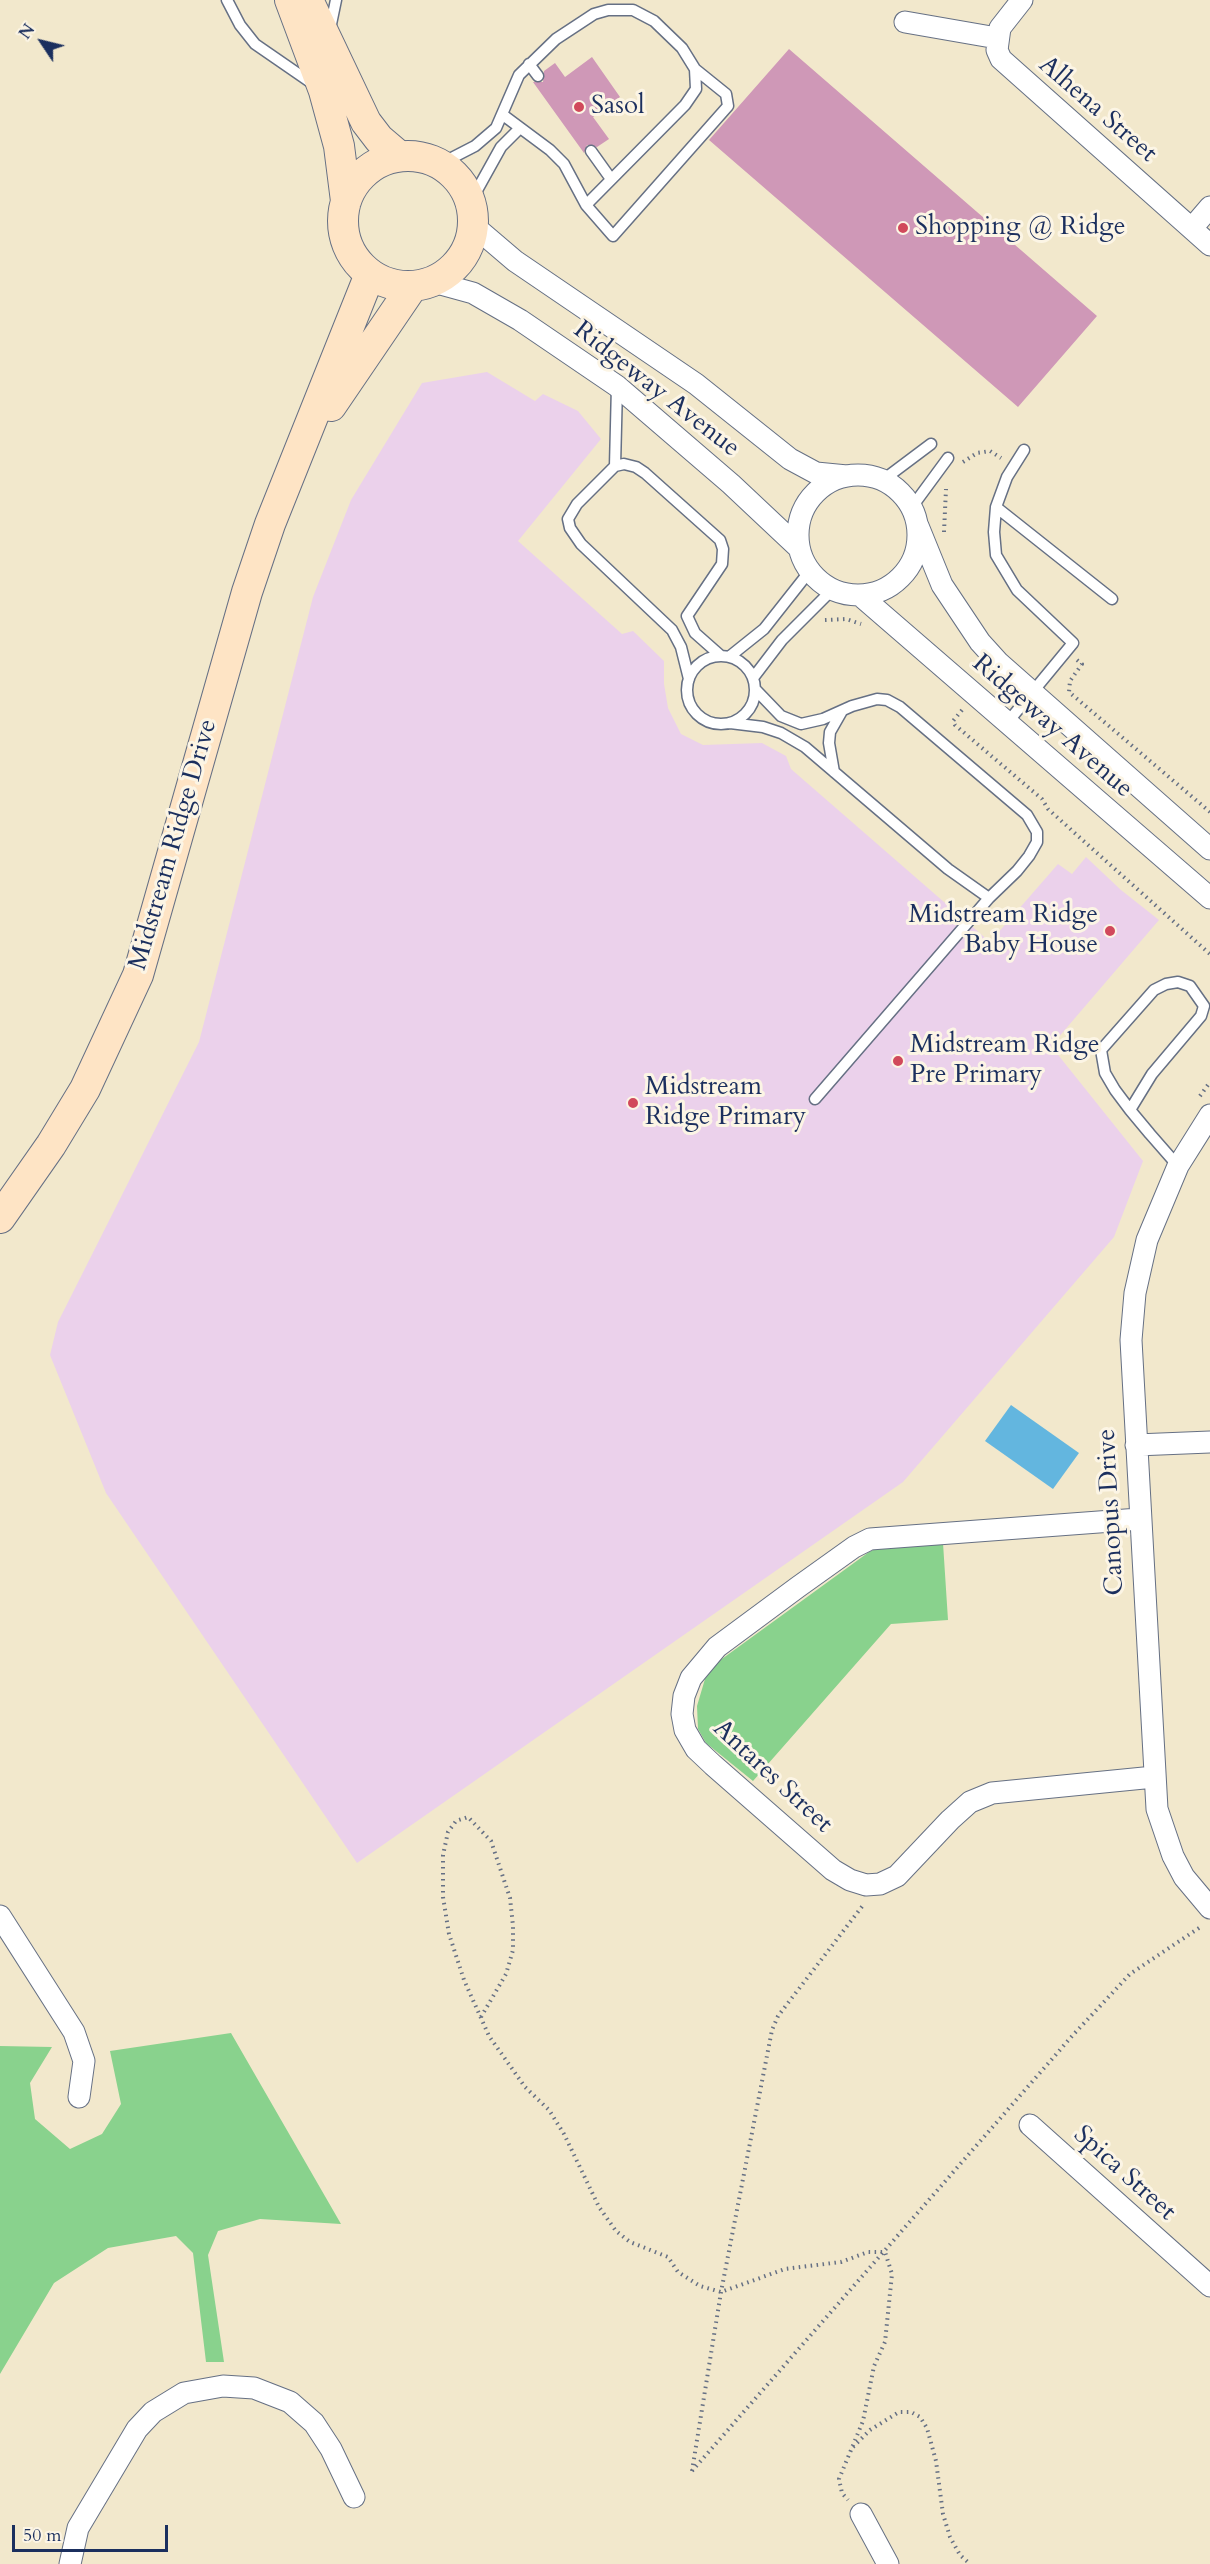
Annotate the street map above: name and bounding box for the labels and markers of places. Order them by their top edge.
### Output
place label: Sasol [591,91,645,123]
marker: Sasol [572,100,586,114]
place label: Shopping @ Ridge [915,212,1125,244]
marker: Shopping @ Ridge [896,221,910,235]
place label: Midstream Ridge Baby House [908,900,1098,962]
marker: Midstream Ridge Baby House [1103,924,1117,938]
place label: Midstream Ridge Pre Primary [910,1030,1100,1092]
marker: Midstream Ridge Pre Primary [891,1054,905,1068]
place label: Midstream Ridge Primary [645,1072,806,1134]
marker: Midstream Ridge Primary [626,1096,640,1110]

